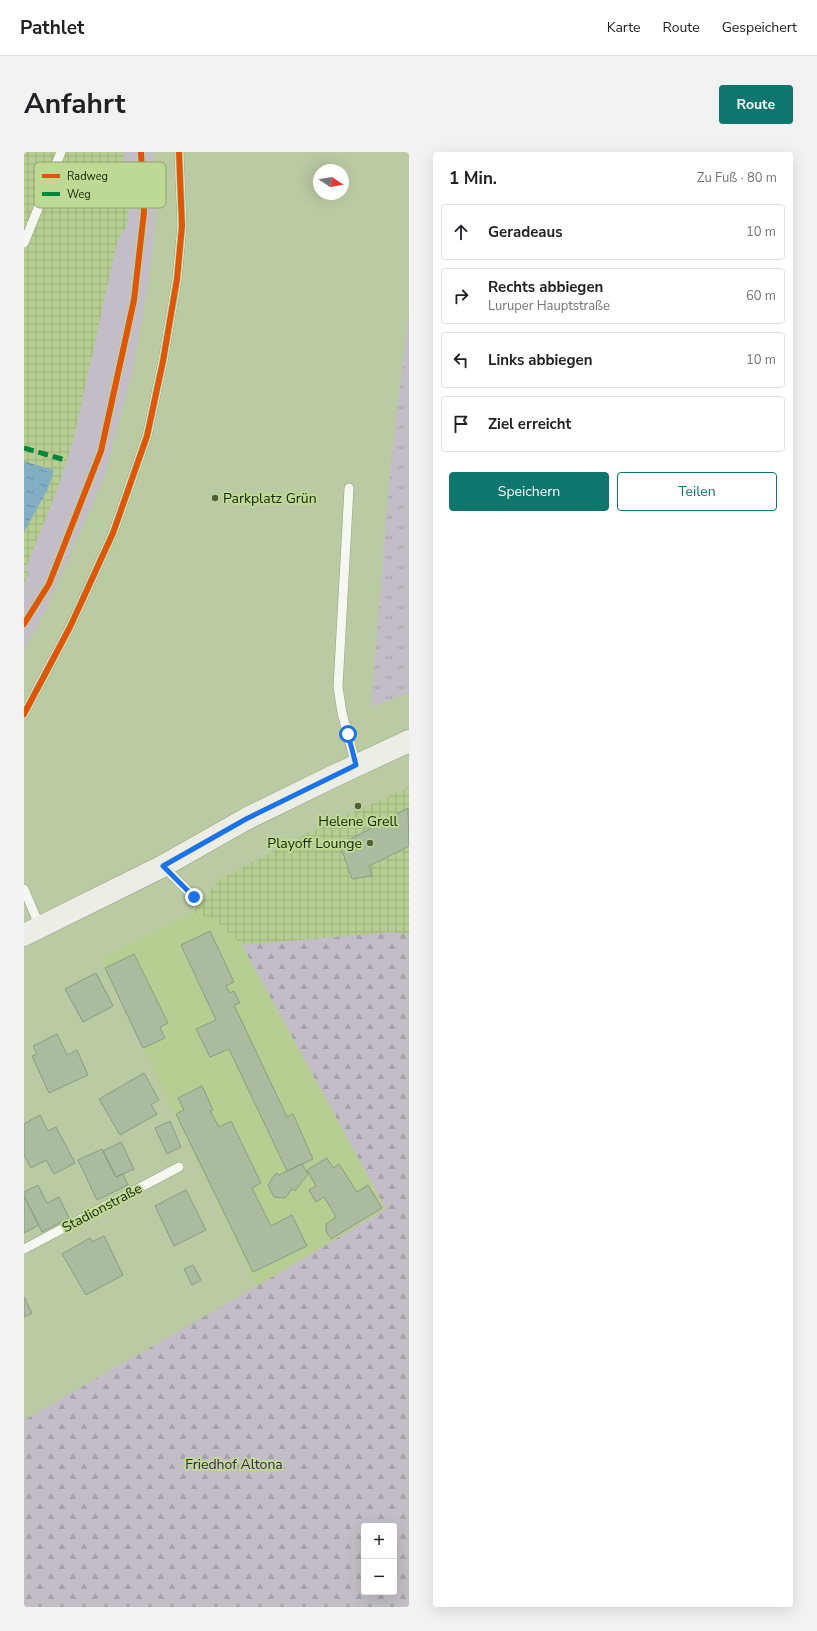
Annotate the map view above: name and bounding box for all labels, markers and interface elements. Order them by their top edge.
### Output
text: Pathlet [20,15,84,41]
text: Karte [607,18,641,37]
text: Route [663,18,700,37]
text: Gespeichert [722,18,797,37]
text: Anfahrt [24,85,125,123]
button: Route [719,85,793,124]
legend [34,162,166,208]
north arrow [313,164,349,200]
text: 1 Min. [449,167,497,190]
text: Radweg [67,169,108,184]
text: Zu Fuß · 80 m [697,169,777,187]
text: Weg [67,187,91,202]
icon: ahead [450,221,472,243]
text: Geradeaus [488,222,563,242]
text: 10 m [746,223,776,241]
text: Rechts abbiegen [488,277,603,297]
icon: right [450,285,472,307]
text: 60 m [746,287,776,305]
text: Luruper Hauptstraße [488,297,610,315]
icon: left [450,349,472,371]
text: Links abbiegen [488,350,592,370]
text: 10 m [746,351,776,369]
icon: arrive [450,413,472,435]
text: Ziel erreicht [488,414,571,434]
button: Speichern [449,472,609,511]
button: Teilen [617,472,777,511]
place label: Parkplatz Grün [223,489,317,508]
marker: Parkplatz Grün [210,493,220,503]
route start [339,725,357,743]
marker: Helene Grell [353,801,363,811]
place label: Helene Grell [318,812,399,831]
place label: Playoff Lounge [267,834,362,853]
marker: Playoff Lounge [365,838,375,848]
route end [185,888,203,906]
street label: Stadionstraße [59,1179,145,1237]
park label: Friedhof Altona [185,1455,283,1474]
map controls [361,1523,397,1595]
button: + [361,1523,397,1559]
button: − [361,1559,397,1595]

